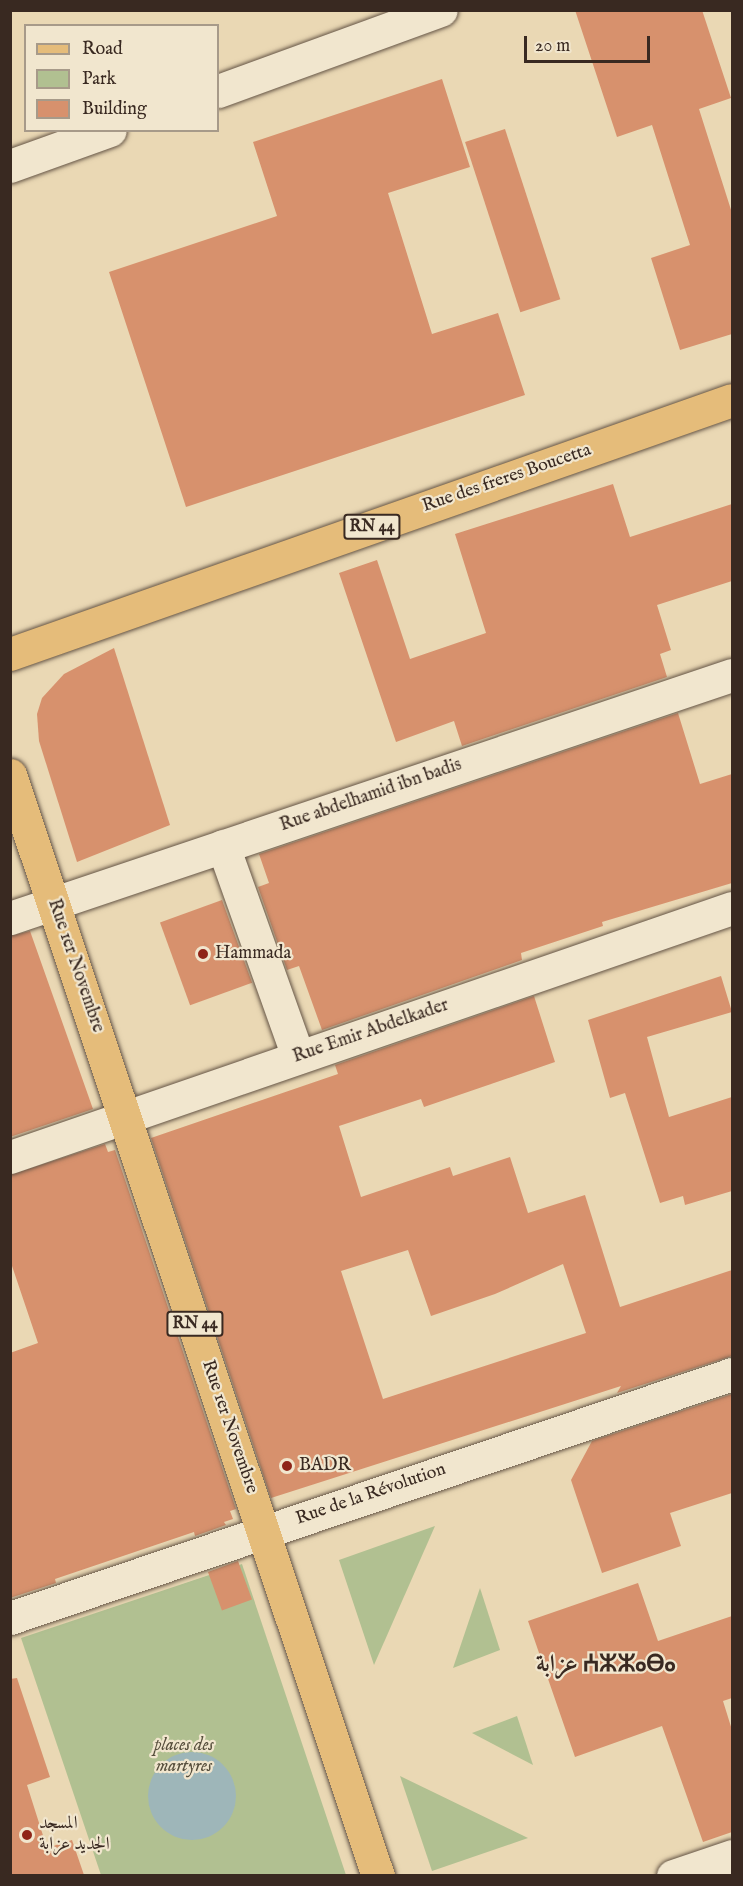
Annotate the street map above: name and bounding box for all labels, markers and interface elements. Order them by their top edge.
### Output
legend [24,24,219,132]
scale bar [527,24,653,62]
text: 20 m [535,35,570,58]
text: Road [82,38,123,61]
text: Park [82,68,116,91]
text: Building [82,98,147,121]
street label: Rue des freres Boucetta [420,440,594,518]
road number: RN 44 [342,514,402,540]
street label: Rue abdelhamid ibn badis [277,755,465,837]
street label: Rue 1er Novembre [42,896,108,1036]
place label: Hammada [215,943,291,965]
marker: Hammada [196,947,210,961]
street label: Rue Emir Abdelkader [290,995,452,1069]
road number: RN 44 [165,1311,225,1337]
street label: Rue 1er Novembre [196,1357,262,1497]
place label: BADR [299,1455,351,1477]
marker: BADR [280,1459,294,1473]
street label: Rue de la Révolution [293,1459,449,1531]
district label: عزابة ⵄⵣⵣⴰⴱⴰ [536,1651,676,1679]
park label: places des martyres [154,1736,214,1778]
place label: المسجد الجديد عزابة [39,1814,110,1856]
marker: المسجد الجديد عزابة [20,1828,34,1842]

